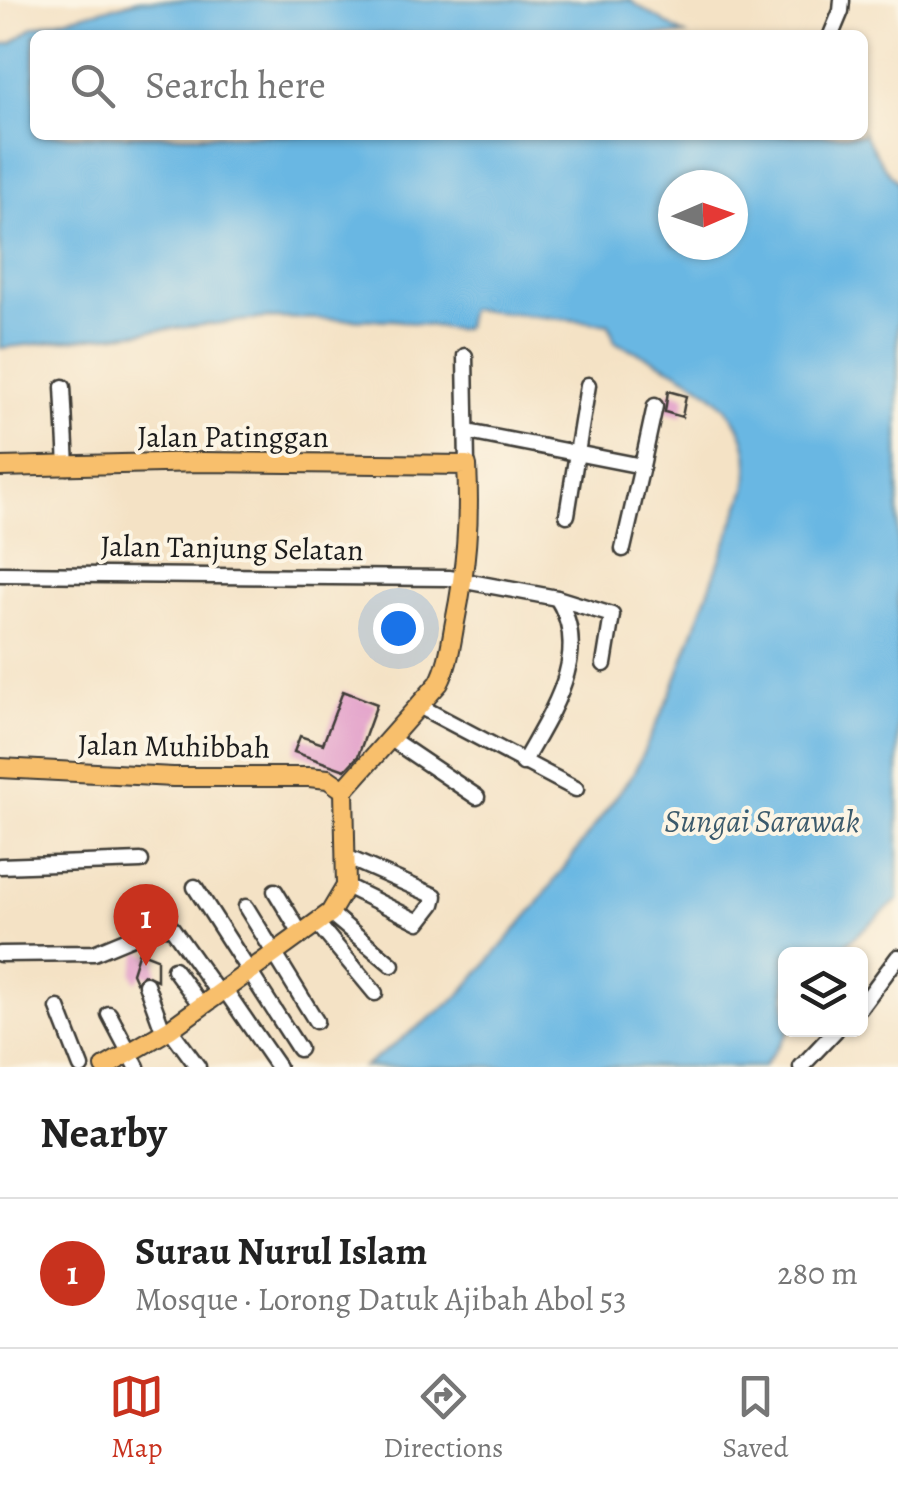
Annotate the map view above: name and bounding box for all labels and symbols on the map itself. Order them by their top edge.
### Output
north arrow [658,170,748,260]
street label: Jalan Patinggan [137,417,329,457]
street label: Jalan Tanjung Selatan [100,526,364,570]
your location [373,603,424,654]
street label: Jalan Muhibbah [77,724,271,768]
water label: Sungai Sarawak [664,799,860,843]
pin: 1 [114,884,178,966]

